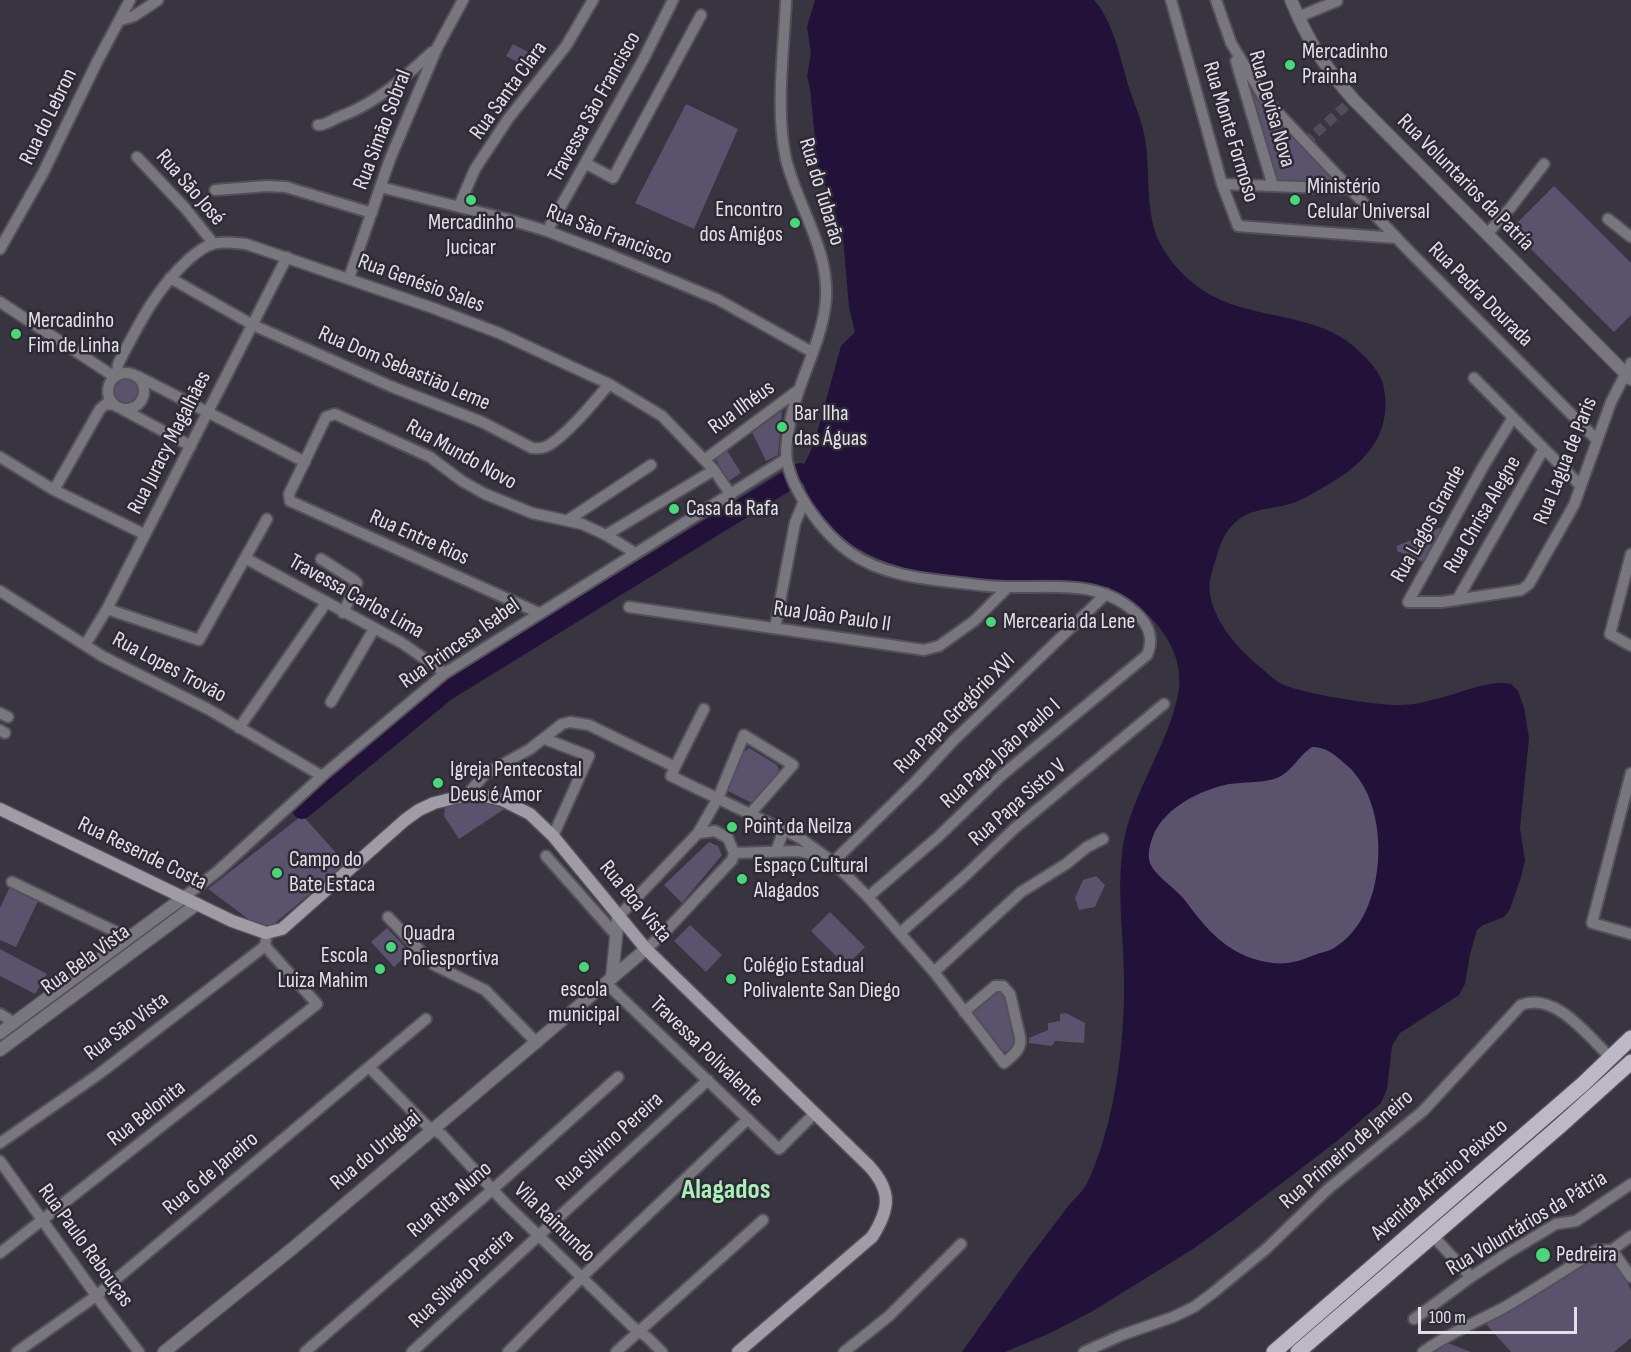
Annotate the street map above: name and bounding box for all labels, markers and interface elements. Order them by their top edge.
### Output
street label: Travessa Sāo Francisco [543,27,647,187]
street label: Rua Santa Clara [465,37,553,145]
place label: Mercadinho Prainha [1302,39,1388,90]
street label: Rua Devisa Nova [1242,48,1300,170]
street label: Rua Monte Formoso [1196,58,1264,206]
marker: Mercadinho Prainha [1283,58,1297,72]
street label: Rua do Lebron [14,65,84,169]
street label: Rua Simão Sobral [348,66,418,194]
street label: Rua Voluntarios da Patría [1391,109,1539,257]
street label: Rua do Tubarão [792,135,850,249]
street label: Rua São José [150,145,230,231]
place label: Ministério Celular Universal [1307,174,1430,226]
marker: Mercadinho Jucicar [464,193,478,207]
marker: Ministério Celular Universal [1288,193,1302,207]
place label: Encontro dos Amigos [700,197,783,248]
street label: Rua São Francisco [542,199,676,271]
place label: Mercadinho Jucicar [428,210,514,262]
marker: Encontro dos Amigos [788,216,802,230]
street label: Rua Pedra Dourada [1422,237,1538,353]
street label: Rua Genésio Sales [354,249,488,319]
place label: Mercadinho Fim de Linha [28,308,119,360]
street label: Rua Dom Sebastião Leme [314,321,494,417]
marker: Mercadinho Fim de Linha [9,327,23,341]
street label: Rua Juracy Magalhães [123,367,217,519]
street label: Rua Ilhéus [704,375,780,441]
street label: Rua Lagua de Paris [1528,393,1604,529]
place label: Bar Ilha das Águas [794,401,867,452]
street label: Rua Mundo Novo [401,414,521,496]
marker: Bar Ilha das Águas [775,420,789,434]
street label: Rua Chrisa Alegne [1439,452,1527,578]
street label: Rua Lagos Grande [1386,461,1472,587]
place label: Casa da Rafa [686,496,779,522]
marker: Casa da Rafa [667,502,681,516]
street label: Rua Entre Rios [365,504,473,572]
street label: Travessa Carlos Lima [284,549,428,645]
street label: Rua Princesa Isabel [395,593,525,695]
street label: Rua João Paulo II [772,596,892,638]
place label: Mercearia da Lene [1003,609,1135,635]
marker: Mercearia da Lene [984,615,998,629]
street label: Rua Lopes Trovão [107,627,231,709]
street label: Rua Papa Gregório XVI [889,648,1021,780]
street label: Rua Papa João Paulo I [936,693,1066,815]
street label: Rua Papa Sisto V [964,754,1072,852]
place label: Igreja Pentecostal Deus é Amor [450,757,582,808]
marker: Igreja Pentecostal Deus é Amor [431,776,445,790]
street label: Rua Resende Costa [73,811,211,897]
place label: Point da Neilza [744,814,852,840]
marker: Point da Neilza [725,820,739,834]
place label: Campo do Bate Estaca [289,847,375,898]
place label: Espaço Cultural Alagados [754,853,868,904]
street label: Rua Boa Vista [593,856,677,948]
marker: Campo do Bate Estaca [270,866,284,880]
marker: Espaço Cultural Alagados [735,872,749,886]
street label: Rua Bela Vista [37,919,135,1001]
place label: Quadra Poliesportiva [403,921,499,972]
marker: Quadra Poliesportiva [384,940,398,954]
place label: Escola Luiza Mahim [278,943,368,994]
place label: Colégio Estadual Polivalente San Diego [743,953,900,1004]
marker: escola municipal [577,960,591,974]
marker: Escola Luiza Mahim [373,962,387,976]
marker: Colégio Estadual Polivalente San Diego [724,972,738,986]
place label: escola municipal [548,977,620,1028]
street label: Rua São Vista [80,987,174,1067]
street label: Travessa Polivalente [644,991,768,1113]
street label: Rua Belonita [103,1075,191,1153]
street label: Rua Primeiro de Janeiro [1275,1085,1419,1215]
street label: Rua Silvino Pereira [551,1087,669,1197]
street label: Rua do Uruguai [325,1106,427,1196]
street label: Avenida Afrânio Peixoto [1366,1114,1514,1246]
street label: Rua 6 de Janeiro [158,1126,264,1222]
street label: Rua Rita Nuno [402,1156,498,1244]
street label: Rua Voluntários da Pátria [1442,1166,1612,1282]
district label: Alagados [682,1174,770,1208]
street label: Vila Raimundo [508,1178,600,1268]
street label: Rua Paulo Rebouças [31,1179,139,1313]
street label: Rua Silvaio Pereira [404,1224,520,1334]
place label: Pedreira [1556,1242,1617,1268]
marker: Pedreira [1534,1246,1552,1264]
scale bar [1421,1295,1580,1333]
text: 100 m [1429,1307,1466,1328]

